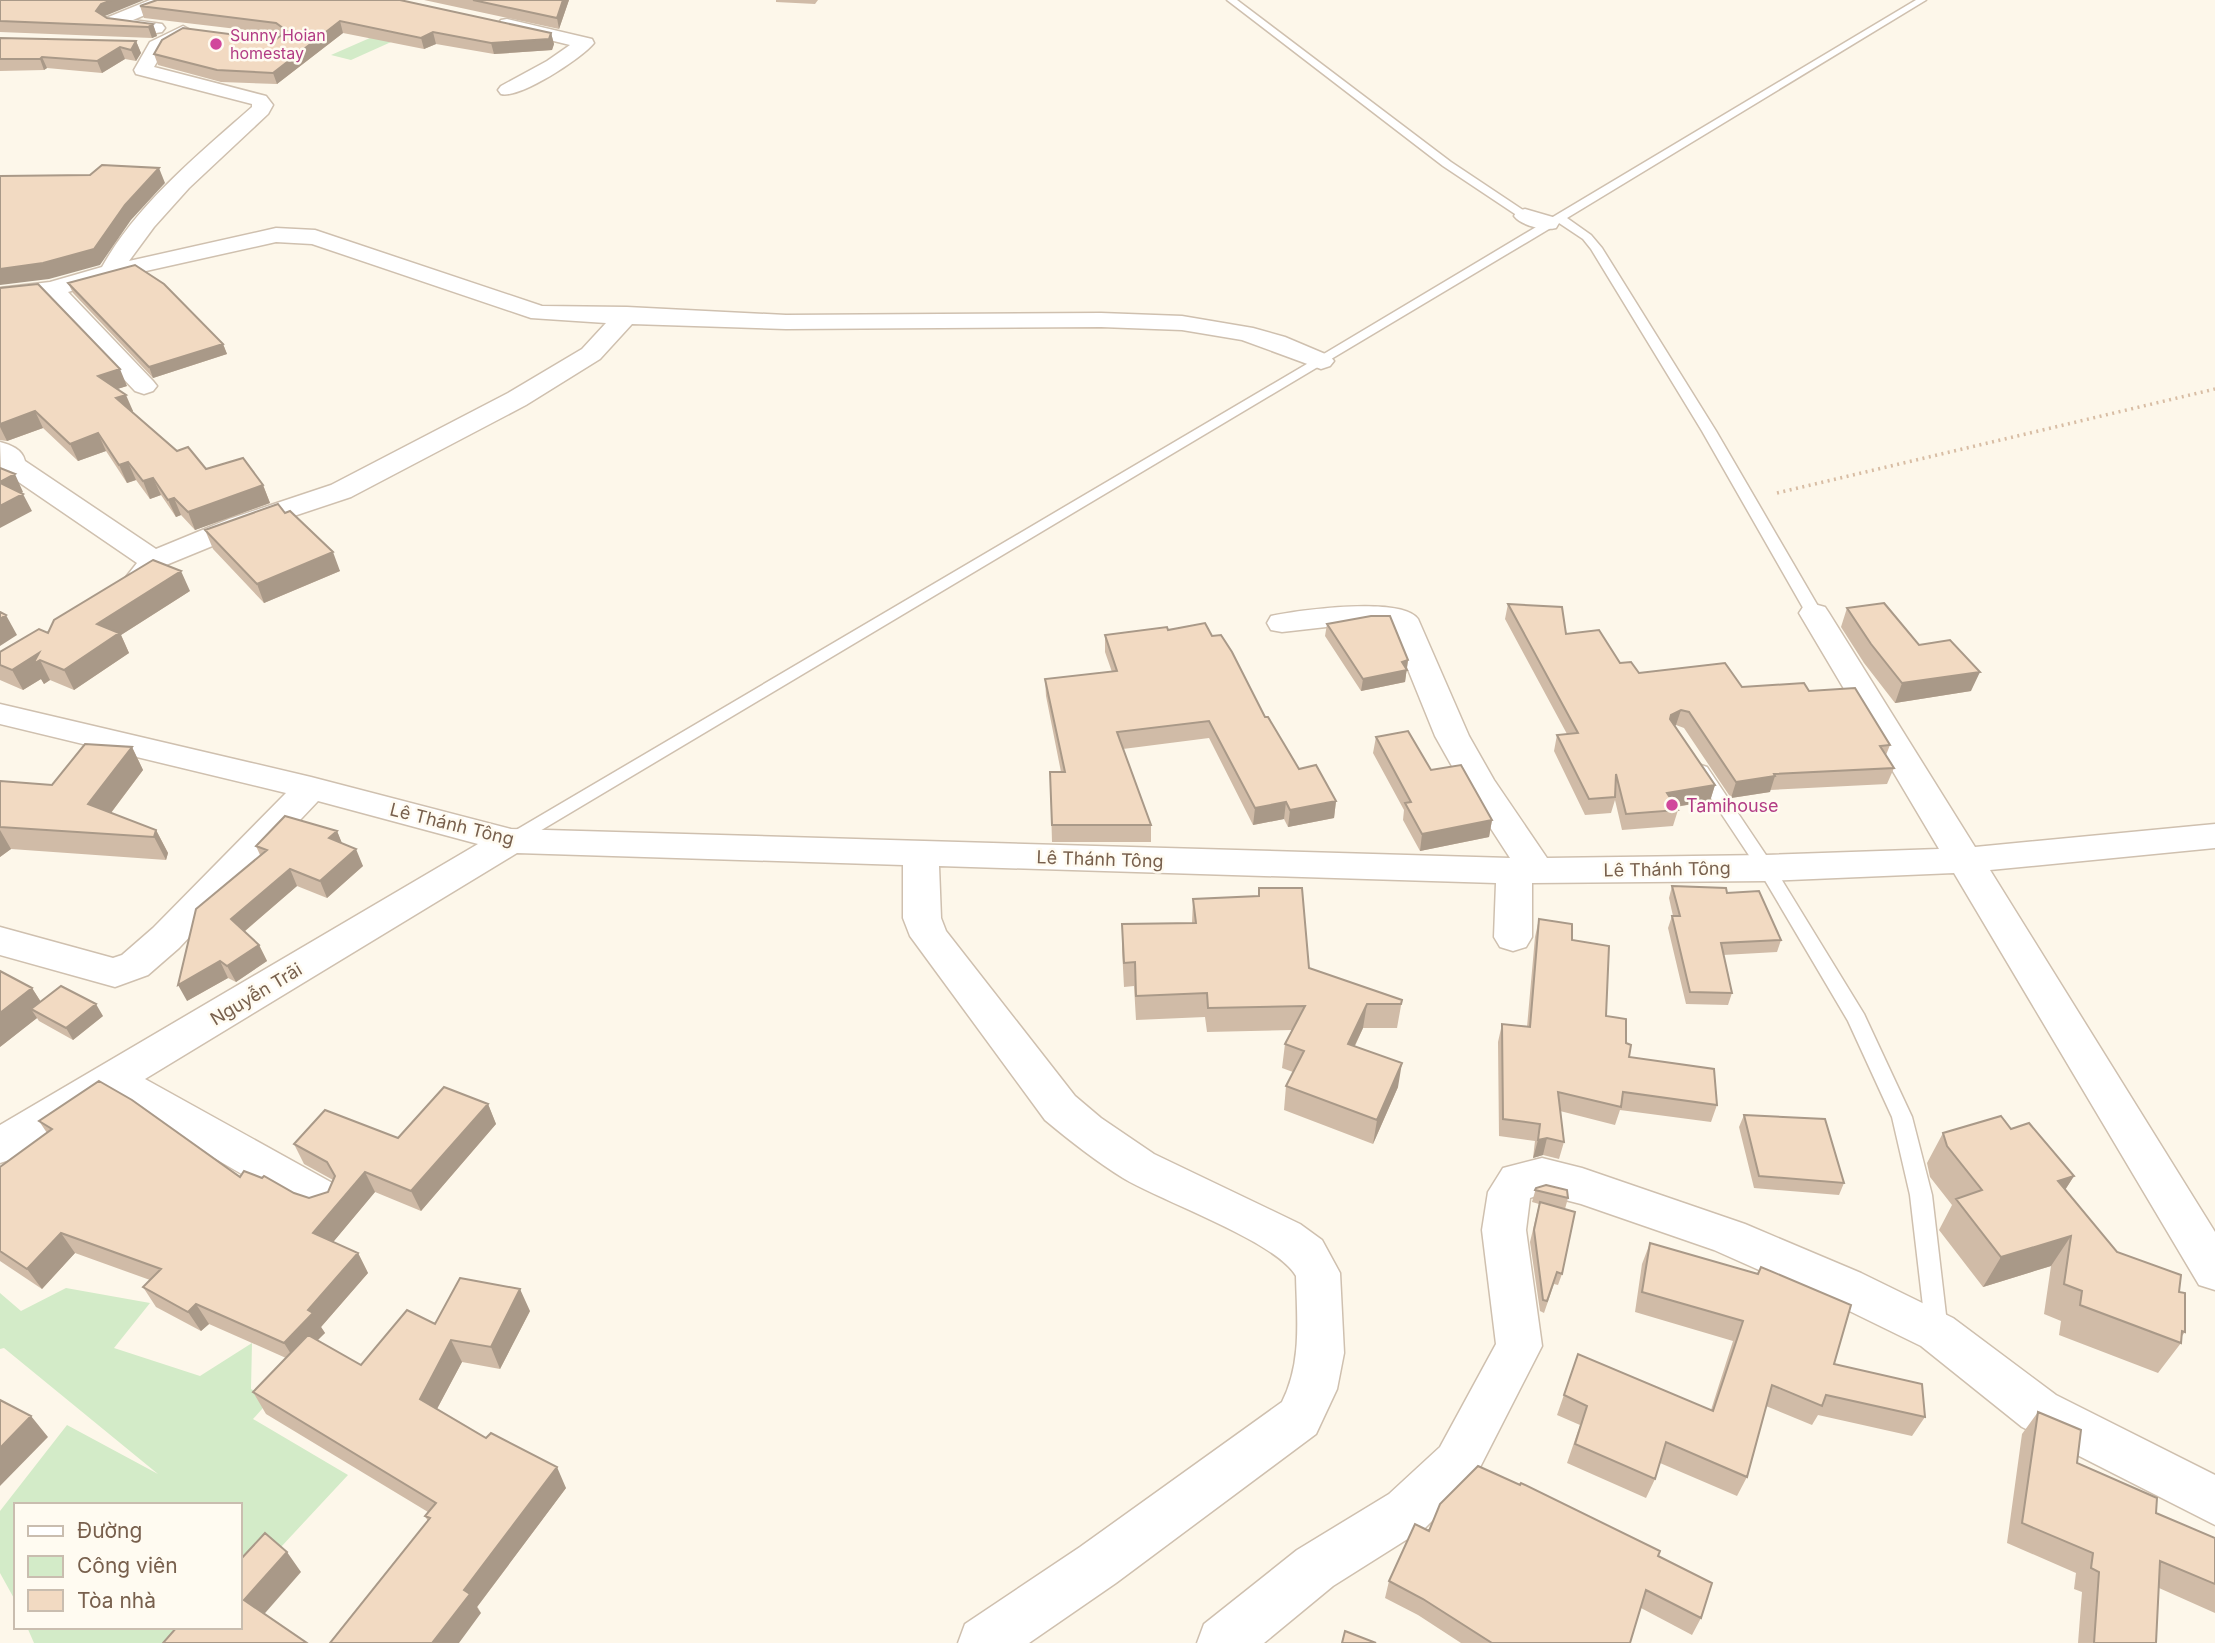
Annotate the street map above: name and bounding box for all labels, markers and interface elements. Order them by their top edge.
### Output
place label: Sunny Hoian homestay [230,25,326,63]
marker: Sunny Hoian homestay [208,36,224,52]
place label: Tamihouse [1686,795,1779,816]
marker: Tamihouse [1664,797,1680,813]
street label: Lê Thánh Tông [388,798,516,850]
street label: Lê Thánh Tông [1036,846,1164,872]
street label: Lê Thánh Tông [1603,857,1731,881]
street label: Nguyễn Trãi [206,958,306,1030]
legend [14,1503,242,1629]
text: Đường [77,1518,142,1543]
text: Công viên [77,1553,178,1578]
text: Tòa nhà [77,1588,156,1613]

